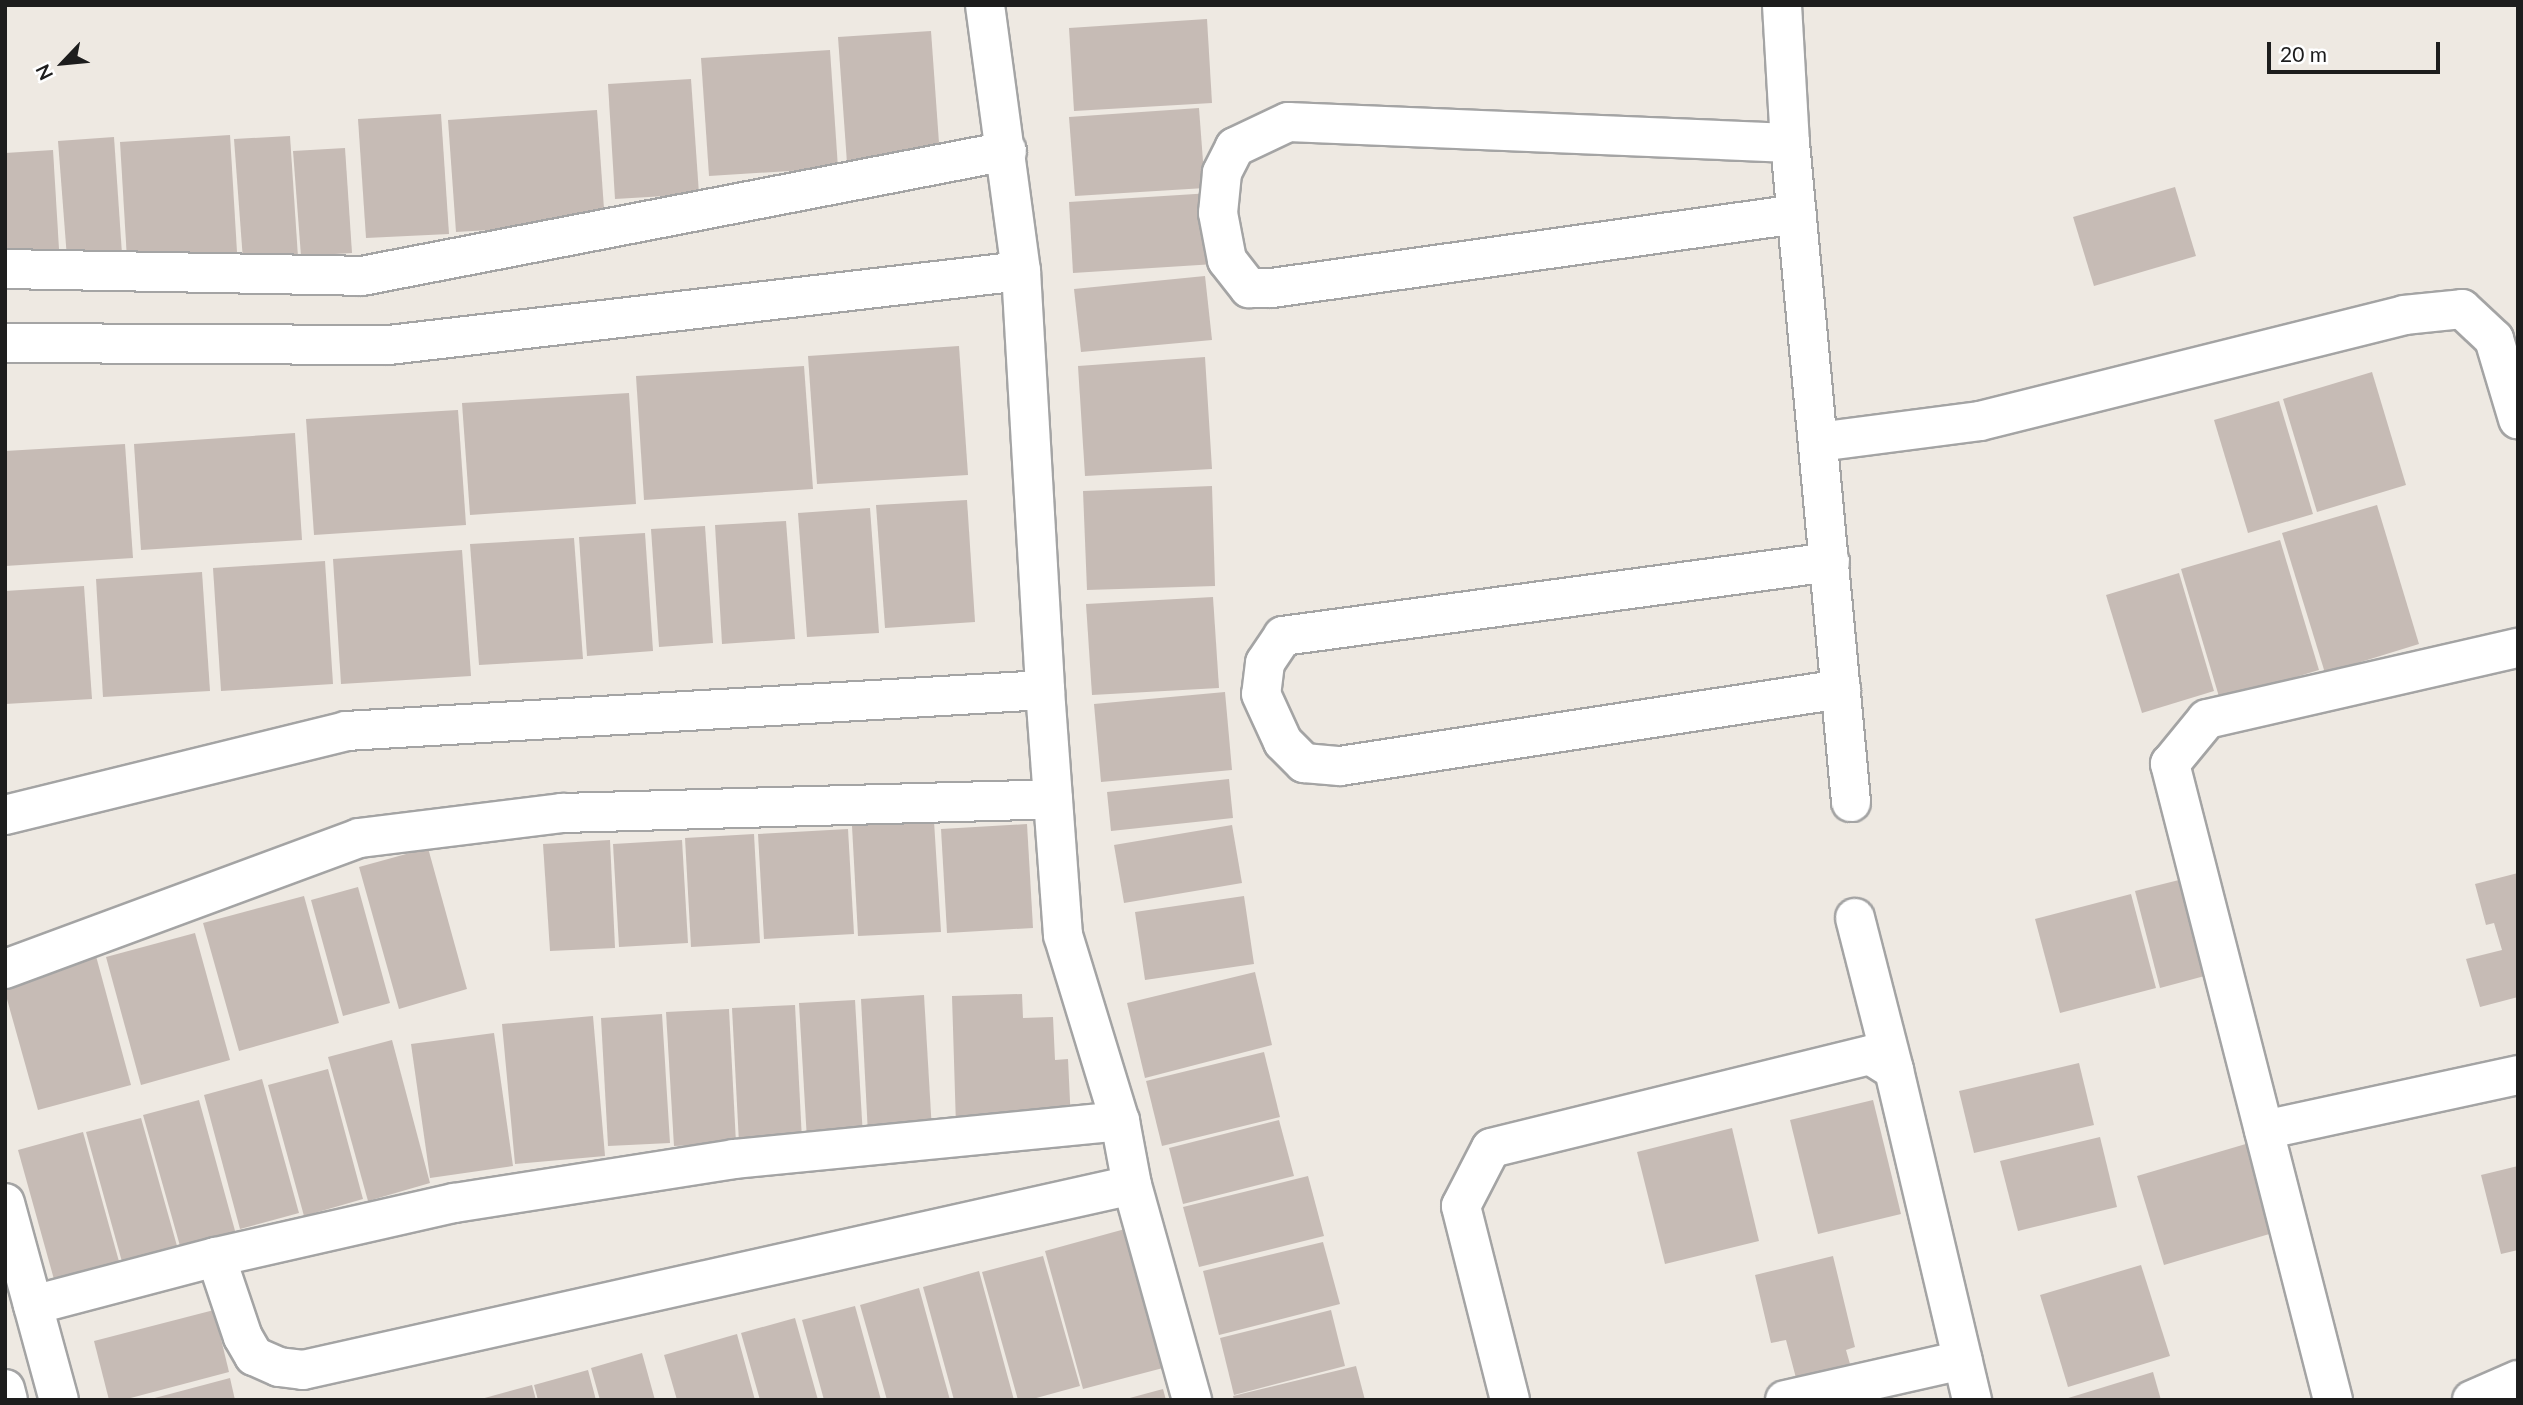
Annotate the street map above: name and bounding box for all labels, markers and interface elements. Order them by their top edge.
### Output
north arrow [28,28,98,98]
scale bar [2271,28,2444,72]
text: 20 m [2280,41,2327,66]
text: N [30,61,57,84]

